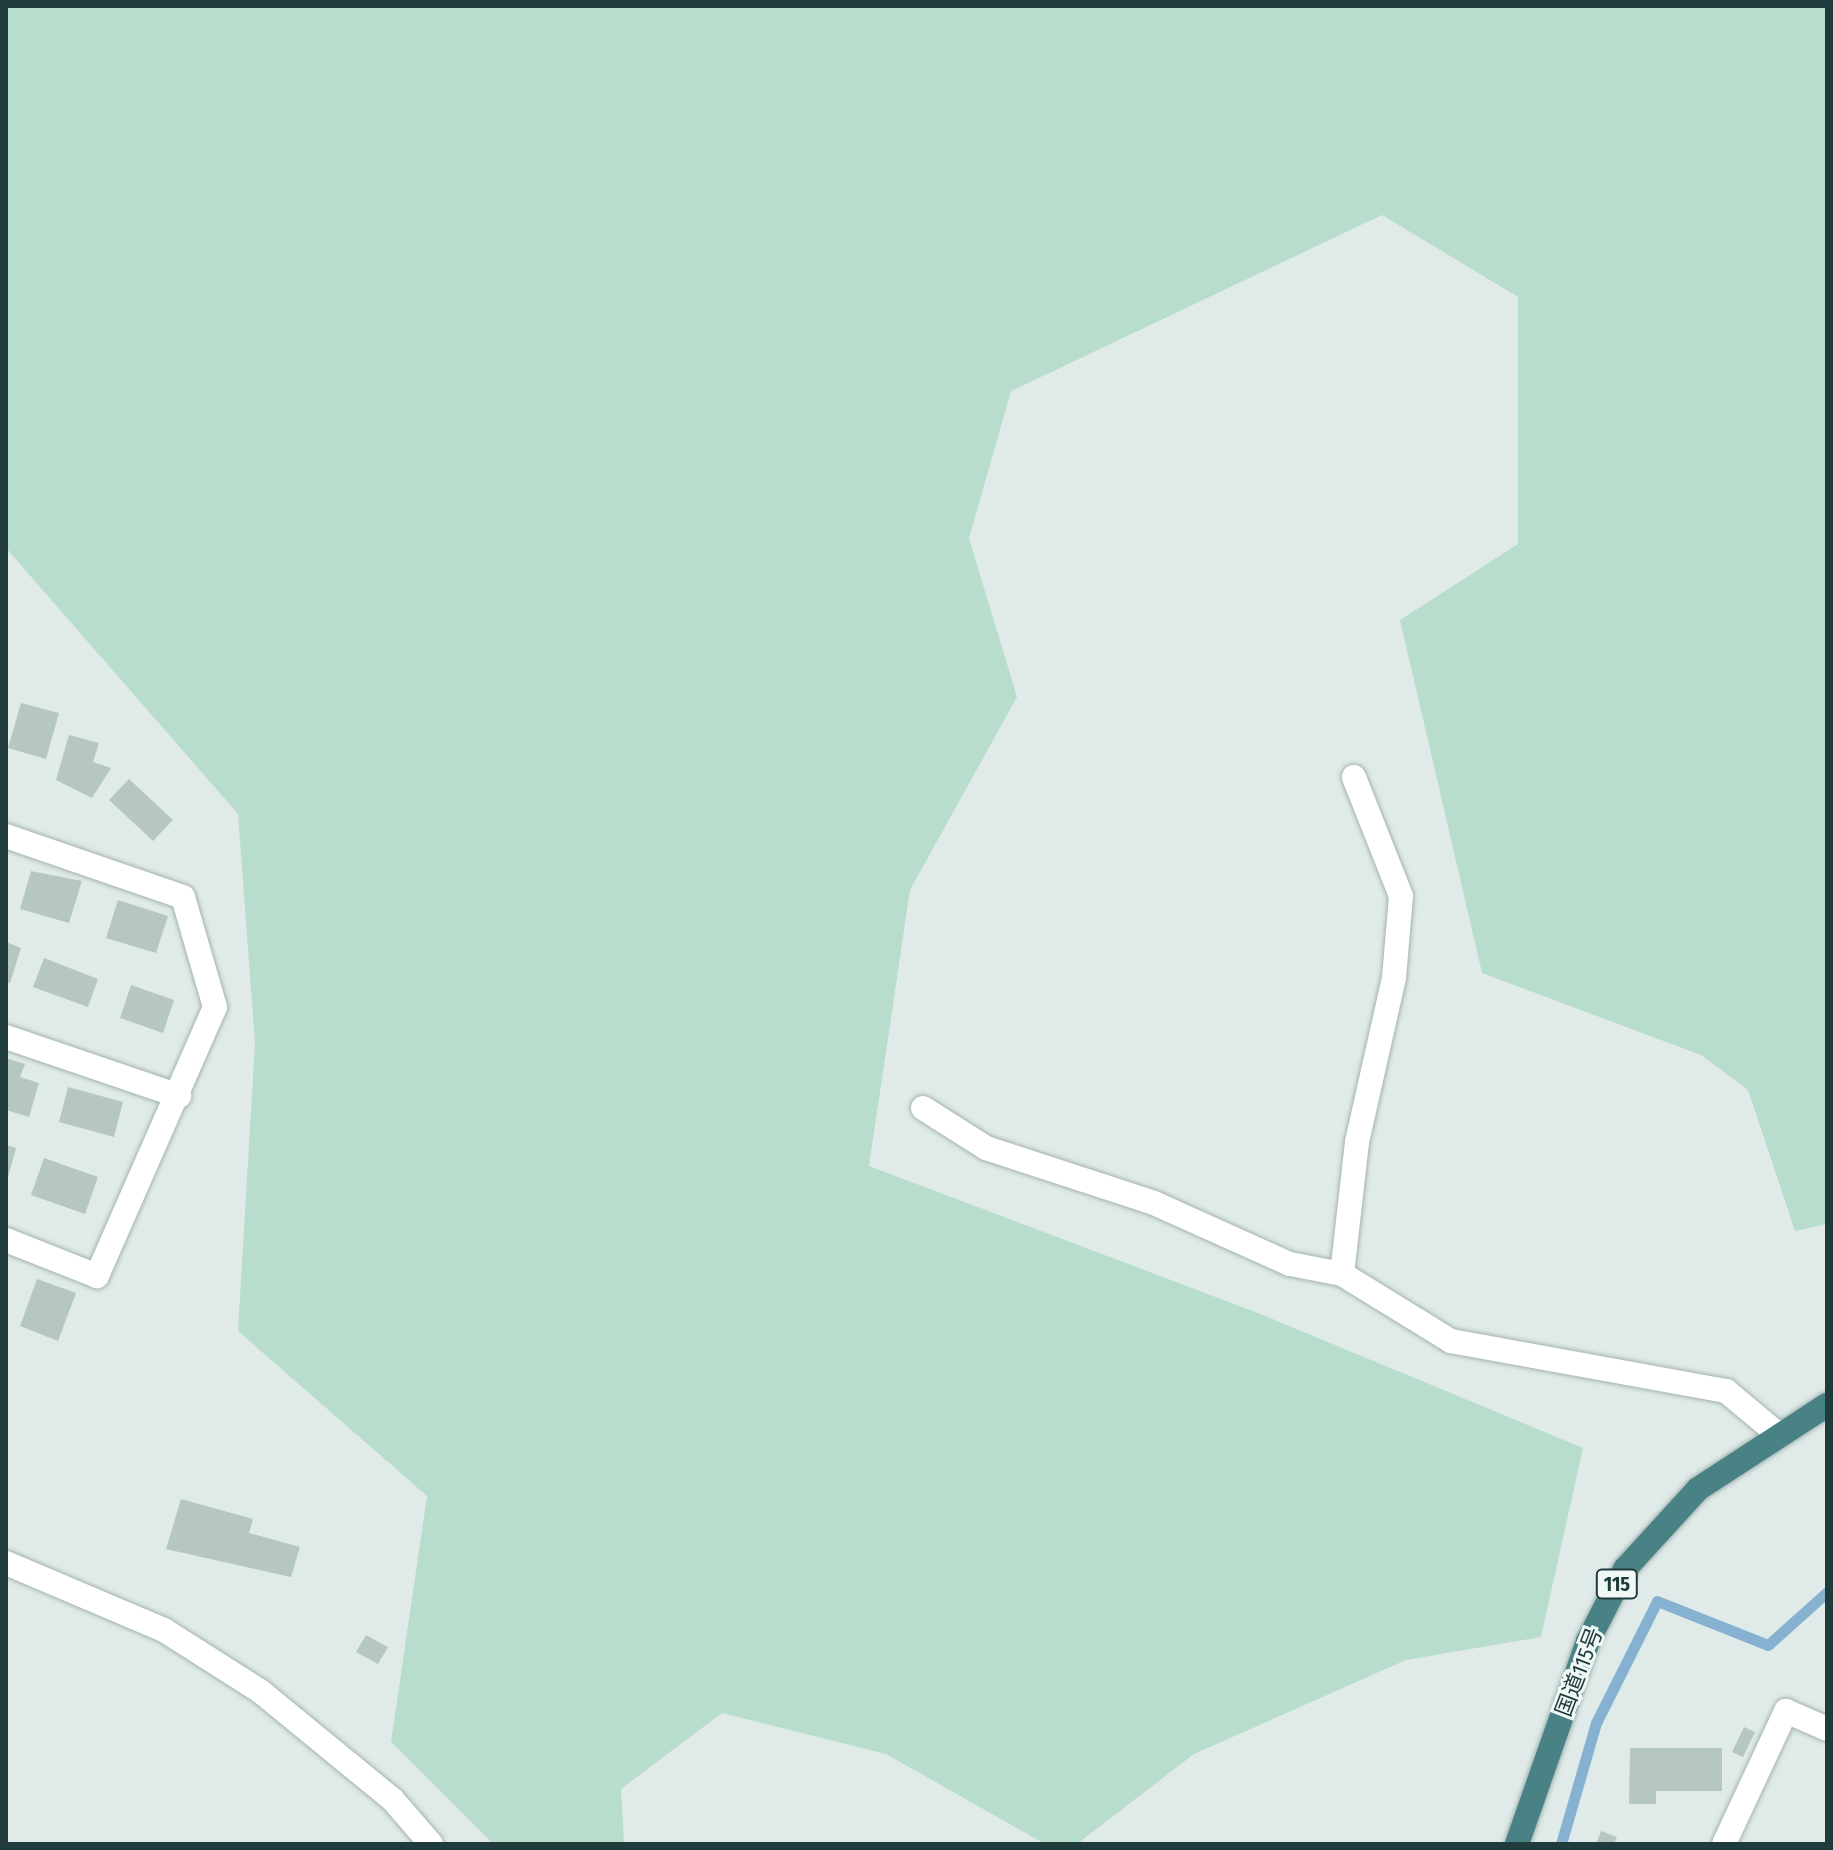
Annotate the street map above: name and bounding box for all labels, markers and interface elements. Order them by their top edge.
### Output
road number: 115 [1595,1568,1639,1600]
street label: 国道115号 [1550,1624,1608,1720]

